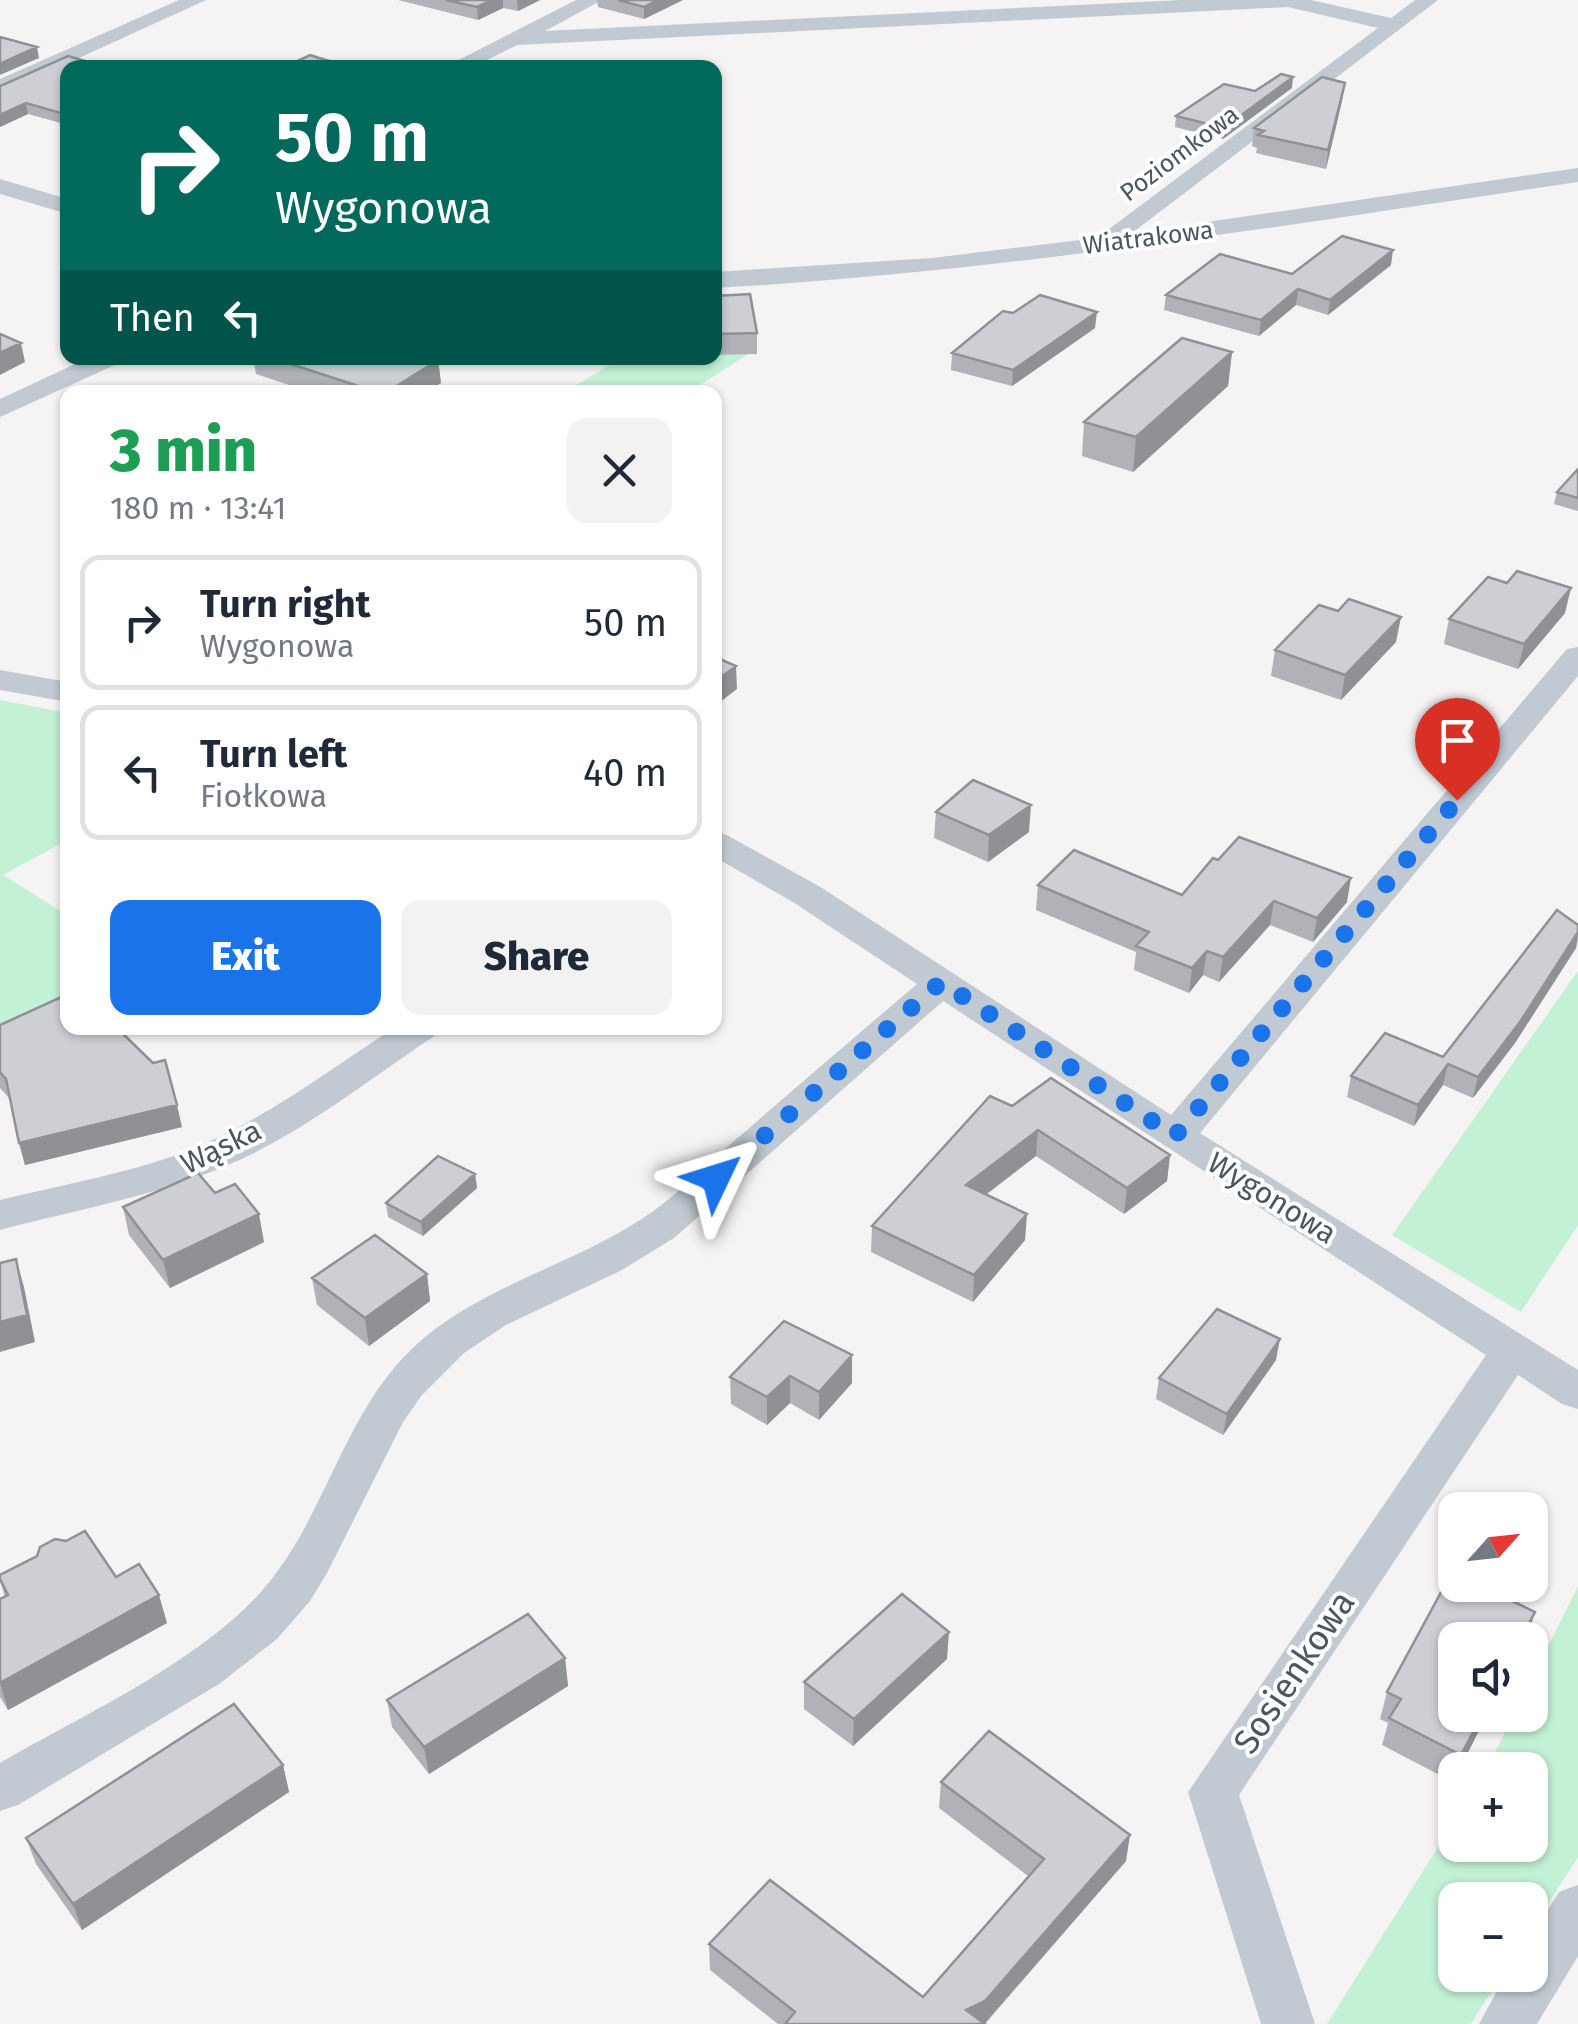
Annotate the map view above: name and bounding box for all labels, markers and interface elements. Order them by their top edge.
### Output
text: 50 m [275,96,429,180]
icon: right [110,100,240,230]
street label: Poziomkowa [1114,100,1245,208]
text: Wygonowa [275,181,492,235]
street label: Wiatrakowa [1081,215,1215,261]
icon: left [215,290,270,345]
text: Then [110,295,195,341]
text: 3 min [110,415,257,487]
button: close [567,418,672,523]
text: 180 m · 13:41 [110,489,286,527]
text: Turn right [200,581,370,627]
icon: right [115,595,170,650]
text: 50 m [584,600,667,646]
text: Wygonowa [200,627,354,665]
pin [1415,698,1500,801]
icon: arrive [1430,713,1485,768]
text: Turn left [200,731,347,777]
icon: left [115,745,170,800]
text: 40 m [583,750,667,796]
text: Fiołkowa [200,777,327,815]
button: Exit [110,900,381,1015]
button: Share [401,900,672,1015]
street label: Wąska [175,1112,267,1182]
position arrow [664,1126,768,1230]
street label: Wygonowa [1201,1144,1343,1252]
north arrow [1438,1492,1548,1602]
map controls [1438,1492,1548,1992]
street label: Sosienkowa [1224,1583,1364,1761]
button: sound [1438,1622,1548,1732]
button: + [1438,1752,1548,1862]
button: − [1438,1882,1548,1992]

